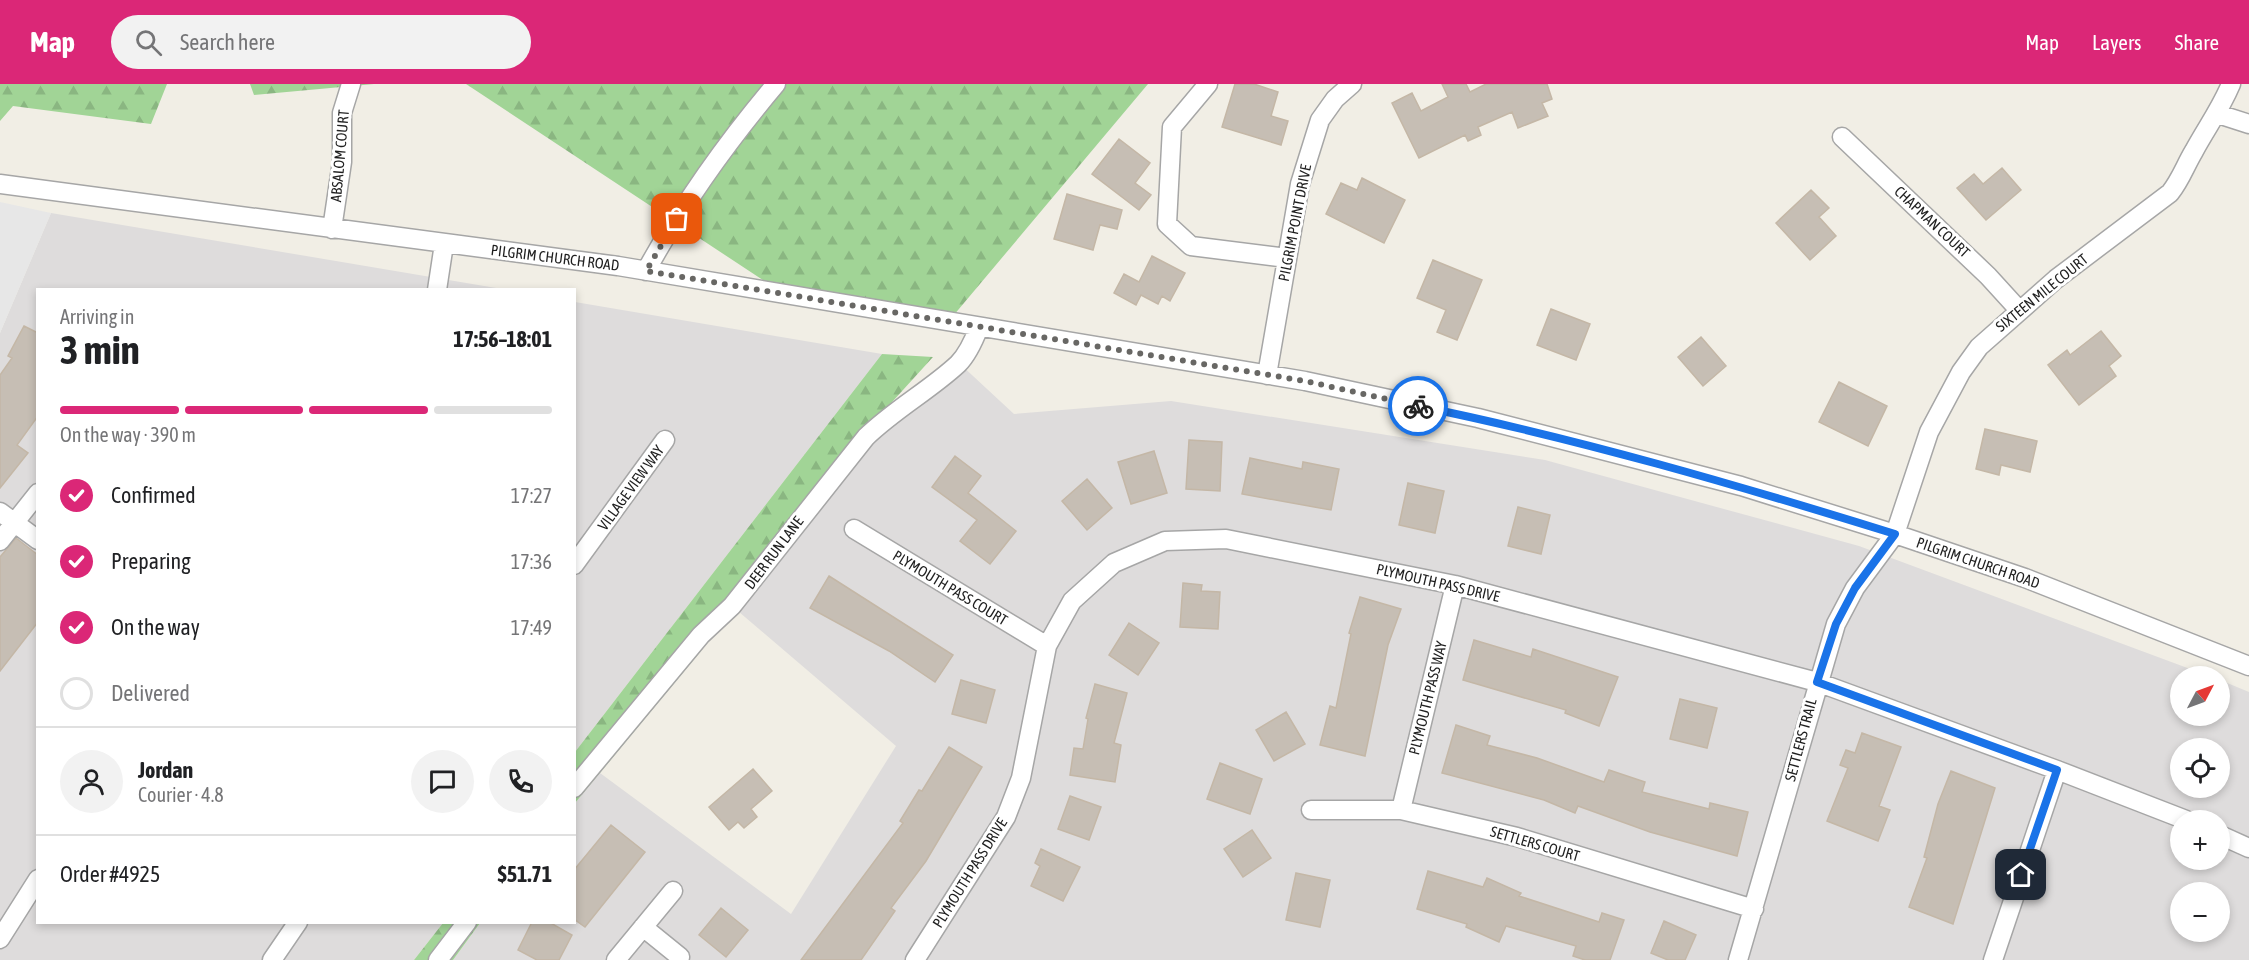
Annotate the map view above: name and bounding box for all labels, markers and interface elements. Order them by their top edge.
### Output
search box [111,15,531,69]
text: Map [30,26,75,58]
icon: search [132,26,165,59]
text: Search here [180,29,275,55]
text: Map [2025,30,2059,54]
text: Layers [2092,30,2142,54]
text: Share [2175,30,2219,54]
street label: ABSALOM COURT [327,109,352,203]
street label: PILGRIM POINT DRIVE [1275,162,1314,283]
street label: CHAPMAN COURT [1891,182,1974,261]
pin [651,193,702,244]
icon: bag [660,202,693,235]
street label: PILGRIM CHURCH ROAD [490,241,620,274]
street label: SIXTEEN MILE COURT [1992,250,2091,335]
text: Arriving in [60,305,134,328]
text: 17:56–18:01 [453,326,552,352]
text: 3 min [60,328,140,372]
courier [1388,376,1448,436]
icon: bike [1402,390,1435,423]
text: On the way · 390 m [60,423,196,446]
street label: VILLAGE VIEW WAY [594,442,667,534]
icon: check [60,479,93,512]
text: Confirmed [111,482,196,508]
text: 17:27 [511,484,552,507]
street label: DEER RUN LANE [741,513,807,592]
street label: PILGRIM CHURCH ROAD [1914,533,2042,592]
icon: check [60,545,93,578]
street label: PLYMOUTH PASS COURT [890,547,1011,629]
text: Preparing [111,548,191,574]
text: 17:36 [511,550,552,573]
street label: PLYMOUTH PASS DRIVE [1375,560,1502,605]
icon: check [60,611,93,644]
text: On the way [111,614,200,640]
text: 17:49 [511,616,552,639]
street label: PLYMOUTH PASS WAY [1405,639,1450,756]
north arrow [2170,666,2230,726]
map controls [2170,666,2230,942]
text: Delivered [111,680,190,706]
street label: SETTLERS TRAIL [1781,696,1820,783]
button: locate [2170,738,2230,798]
button: person [60,750,123,813]
button: chat [411,750,474,813]
button: phone [489,750,552,813]
text: Jordan [138,757,193,783]
text: Courier · 4.8 [138,783,224,806]
button: + [2170,810,2230,870]
street label: PLYMOUTH PASS DRIVE [929,814,1010,931]
street label: SETTLERS COURT [1489,823,1582,864]
pin [1995,849,2046,900]
icon: home [2004,858,2037,891]
text: Order #4925 [60,861,160,887]
text: $51.71 [497,861,552,887]
button: − [2170,882,2230,942]

